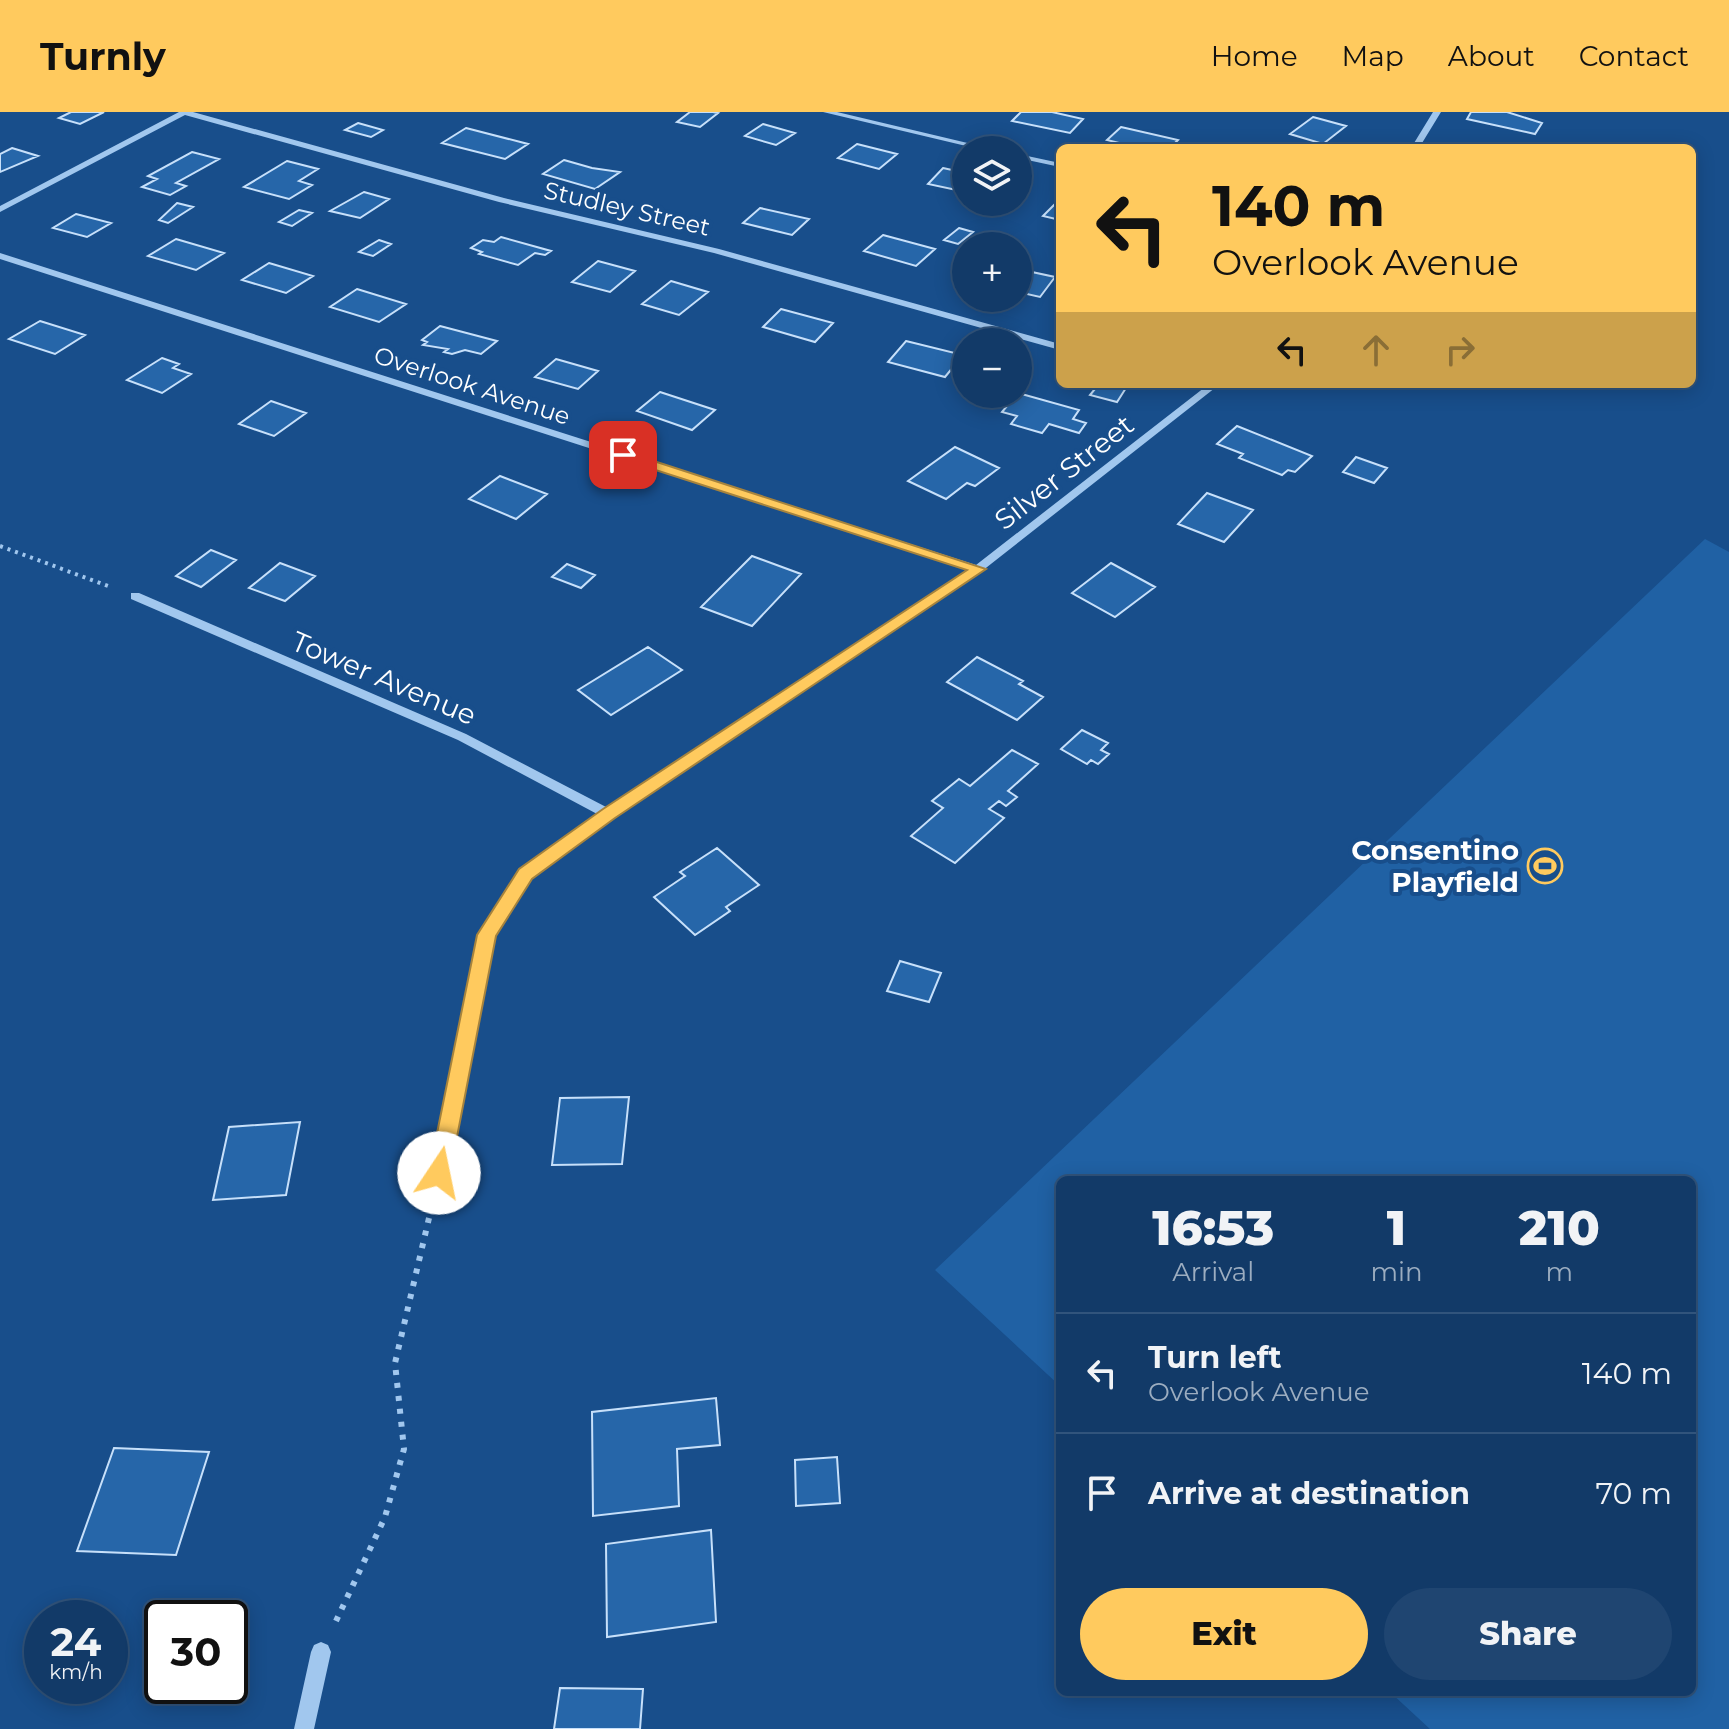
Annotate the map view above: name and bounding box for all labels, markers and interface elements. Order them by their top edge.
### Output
text: Turnly [40,33,166,80]
text: Home [1211,39,1298,73]
text: Map [1342,39,1404,73]
text: About [1448,39,1535,73]
text: Contact [1579,39,1689,73]
map controls [952,136,1032,408]
button: layers [952,136,1032,216]
text: 140 m [1212,172,1385,240]
street label: Studley Street [541,175,713,242]
icon: left [1080,176,1184,280]
button: + [952,232,1032,312]
text: Overlook Avenue [1212,240,1519,284]
button: − [952,328,1032,408]
icon: left [1270,328,1314,372]
icon: ahead [1354,328,1398,372]
icon: right [1438,328,1482,372]
street label: Overlook Avenue [370,340,574,431]
street label: Silver Street [988,407,1140,537]
pin [589,421,657,489]
icon: arrive [601,433,645,477]
street label: Tower Avenue [287,624,481,732]
place label: Consentino Playfield [1351,833,1519,899]
sports icon: Consentino Playfield [1526,847,1564,885]
position arrow [397,1131,481,1215]
text: 16:53 [1152,1199,1274,1257]
text: 1 [1387,1199,1406,1257]
text: 210 [1519,1199,1600,1257]
text: Arrival [1172,1256,1254,1288]
text: min [1370,1256,1423,1288]
text: m [1545,1256,1573,1288]
text: Turn left [1148,1339,1281,1376]
icon: left [1080,1351,1124,1395]
text: 140 m [1582,1355,1672,1392]
text: Overlook Avenue [1148,1376,1370,1408]
icon: arrive [1080,1471,1124,1515]
text: Arrive at destination [1148,1475,1470,1512]
text: 70 m [1595,1475,1672,1512]
button: Exit [1080,1588,1368,1680]
button: Share [1384,1588,1672,1680]
speed limit sign: 30 [144,1600,248,1704]
text: 24 [51,1617,101,1666]
text: km/h [49,1660,103,1684]

